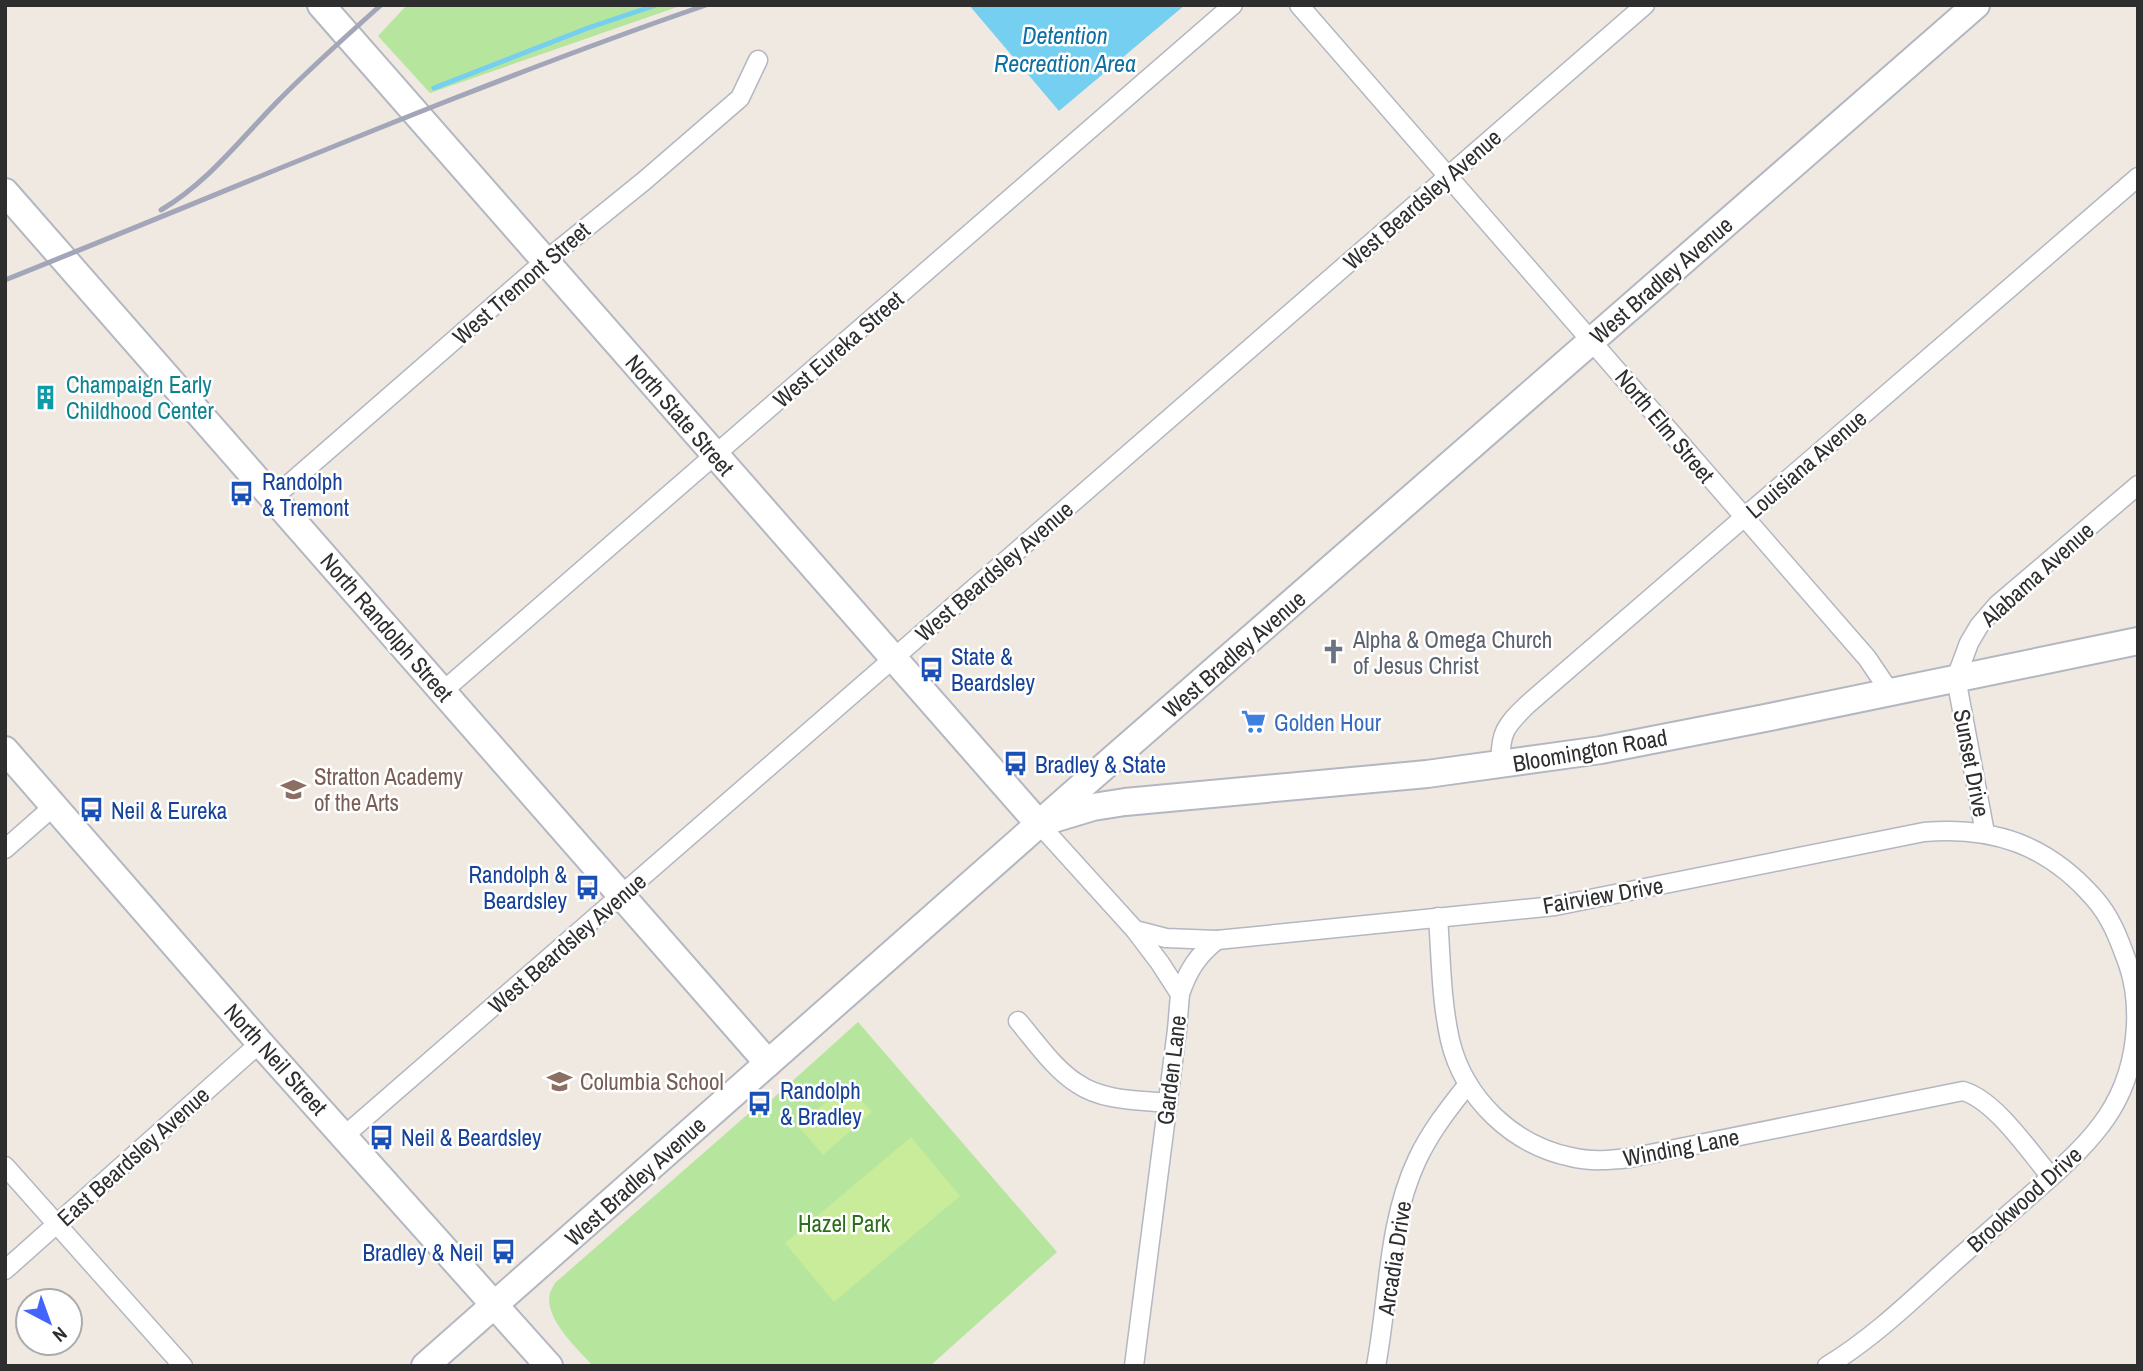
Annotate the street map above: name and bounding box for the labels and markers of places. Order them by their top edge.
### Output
place label: Champaign Early Childhood Center [66,369,215,426]
building icon: Champaign Early Childhood Center [32,383,60,411]
place label: Randolph & Tremont [262,466,349,523]
bus stop icon: Randolph & Tremont [228,480,256,508]
place label: Alpha & Omega Church of Jesus Christ [1352,624,1552,681]
church icon: Alpha & Omega Church of Jesus Christ [1319,638,1347,666]
place label: State & Beardsley [951,641,1035,698]
bus stop icon: State & Beardsley [917,655,945,683]
place label: Golden Hour [1274,707,1382,738]
supermarket icon: Golden Hour [1240,708,1268,736]
place label: Bradley & State [1035,749,1166,780]
bus stop icon: Bradley & State [1001,750,1029,778]
place label: Stratton Academy of the Arts [314,761,463,818]
school or university icon: Stratton Academy of the Arts [280,775,308,803]
place label: Neil & Eureka [111,795,228,826]
bus stop icon: Neil & Eureka [77,796,105,824]
place label: Randolph & Beardsley [468,859,568,916]
bus stop icon: Randolph & Beardsley [573,873,601,901]
place label: Columbia School [580,1066,724,1097]
school or university icon: Columbia School [546,1067,574,1095]
place label: Randolph & Bradley [780,1075,862,1132]
bus stop icon: Randolph & Bradley [746,1089,774,1117]
place label: Neil & Beardsley [401,1122,542,1153]
bus stop icon: Neil & Beardsley [367,1123,395,1151]
place label: Bradley & Neil [362,1237,483,1268]
bus stop icon: Bradley & Neil [489,1238,517,1266]

